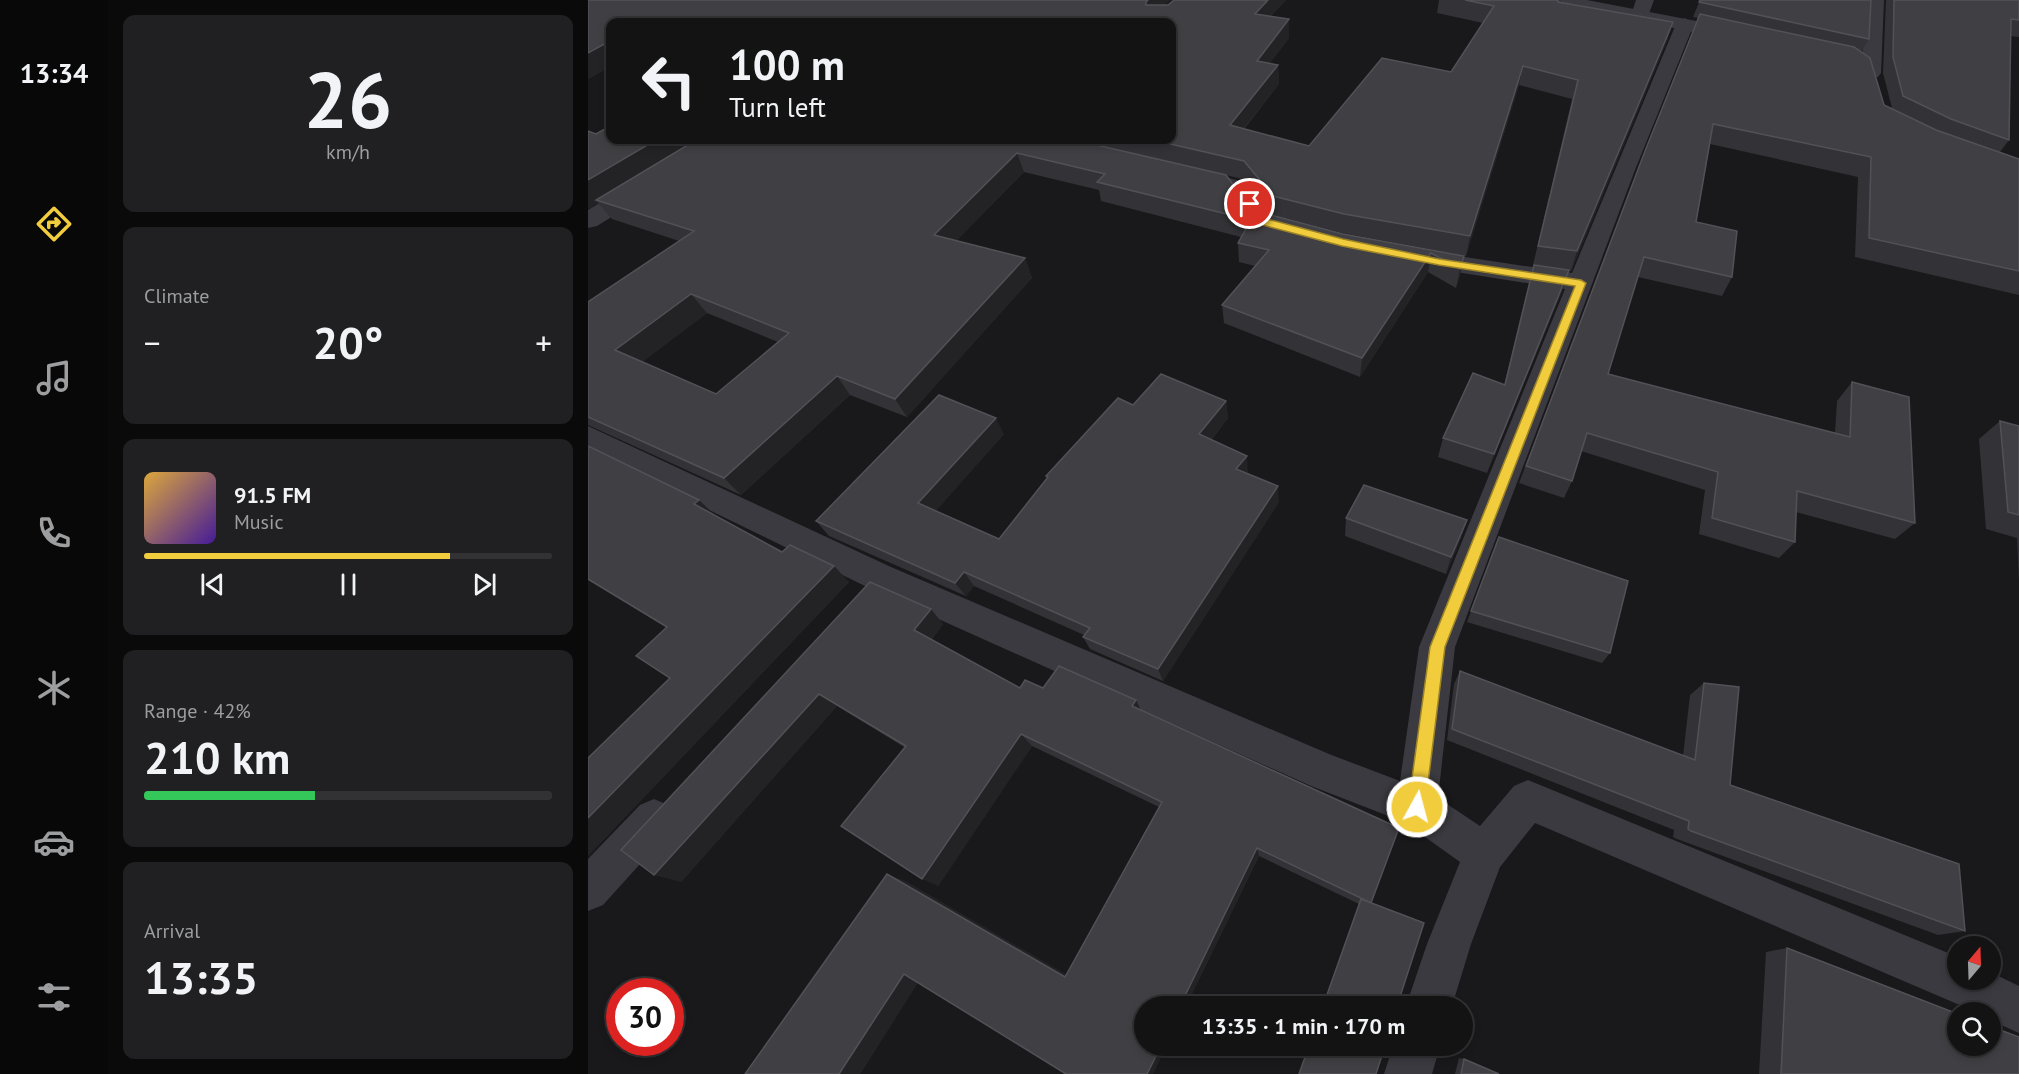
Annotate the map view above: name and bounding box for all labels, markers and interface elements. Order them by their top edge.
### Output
text: 100 m [729,37,845,92]
icon: left [630,42,708,120]
text: 26 [304,49,392,150]
text: 13:34 [20,56,88,90]
text: Turn left [729,90,826,124]
text: km/h [326,139,370,165]
pin [1224,178,1275,229]
icon: arrive [1233,187,1266,220]
icon: directions [33,203,75,245]
text: Climate [144,283,210,309]
text: 20° [313,313,383,371]
text: − [144,321,161,364]
text: + [535,321,552,364]
icon: music [33,357,75,399]
text: 91.5 FM [234,481,311,509]
text: Music [234,509,283,535]
icon: phone [33,512,75,554]
icon: previous [196,568,229,601]
icon: pause [332,568,365,601]
icon: next [468,568,501,601]
icon: climate [33,667,75,709]
text: Range · 42% [144,698,251,724]
text: 210 km [144,728,290,786]
position arrow [1385,775,1449,839]
icon: car [33,821,75,863]
text: Arrival [144,918,200,944]
north arrow [1947,936,2001,990]
map controls [1947,936,2001,1056]
text: 13:35 [144,948,258,1006]
icon: filters [33,976,75,1018]
speed limit sign: 30 [606,978,684,1056]
button: search [1947,1002,2001,1056]
text: 13:35 · 1 min · 170 m [1202,1012,1405,1040]

